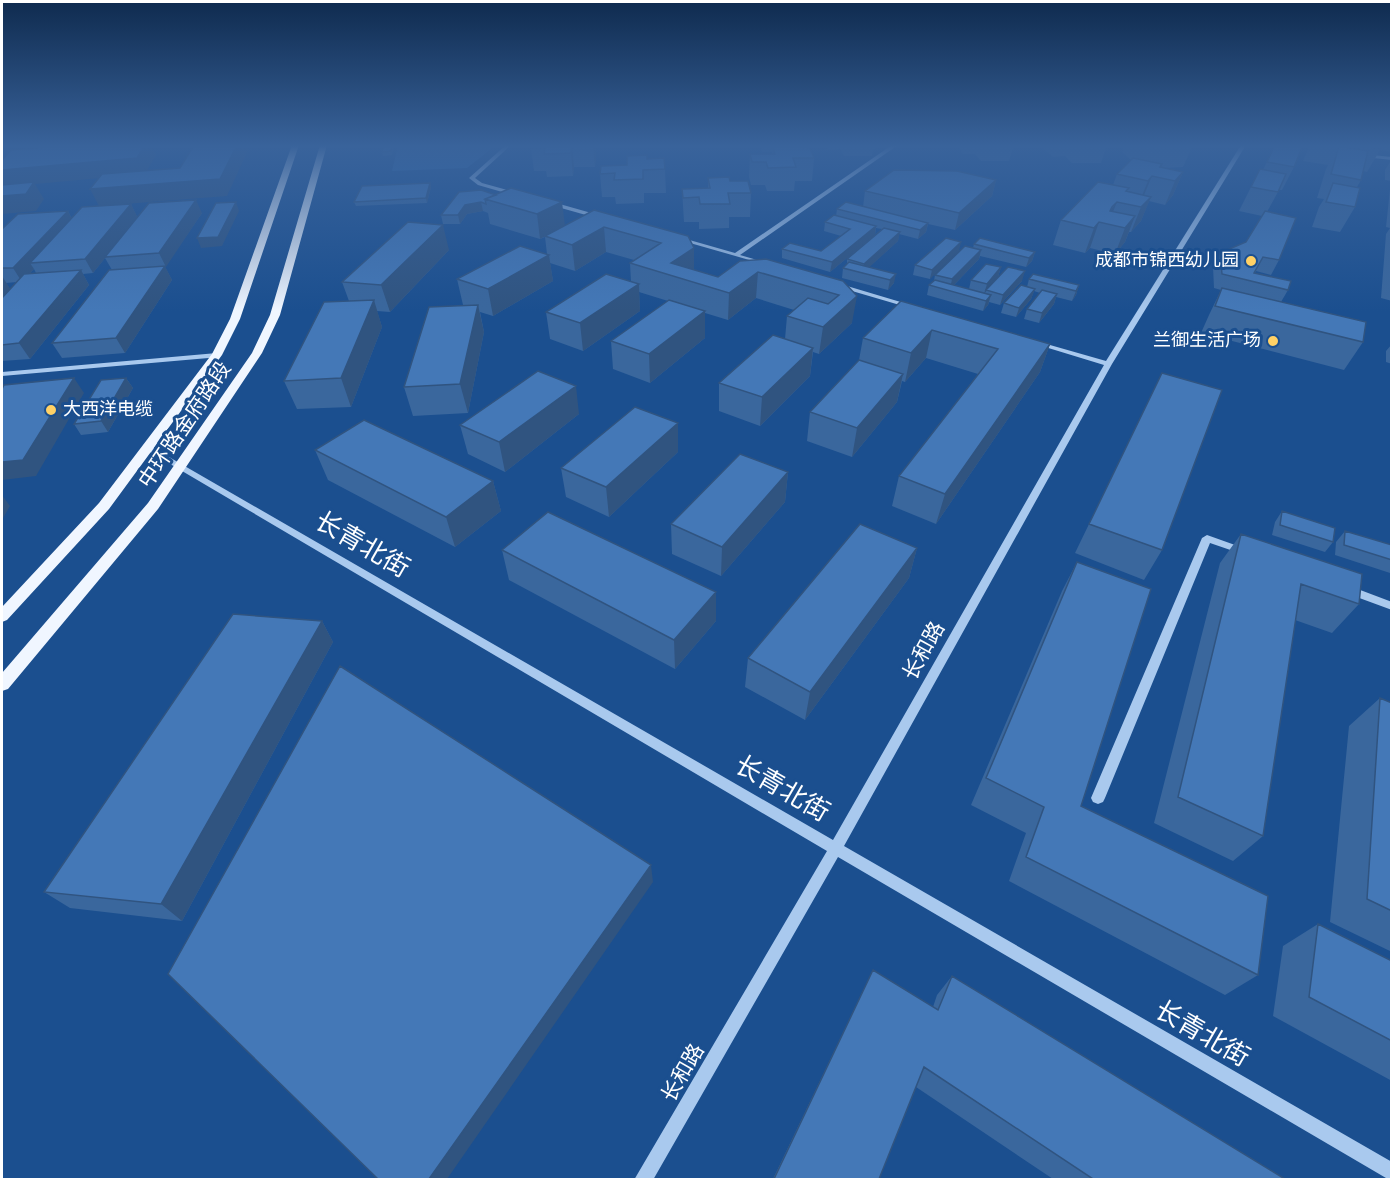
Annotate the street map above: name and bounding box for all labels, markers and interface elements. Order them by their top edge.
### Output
place label: 成都市锦西幼儿园 [1095,250,1239,270]
marker: 成都市锦西幼儿园 [1244,254,1258,268]
place label: 兰御生活广场 [1153,330,1261,350]
marker: 兰御生活广场 [1266,334,1280,348]
street label: 中环路金府路段 [134,358,235,492]
place label: 大西洋电缆 [63,399,153,419]
marker: 大西洋电缆 [44,403,58,417]
street label: 长青北街 [310,507,414,582]
street label: 长和路 [899,618,948,684]
street label: 长青北街 [730,751,834,826]
street label: 长青北街 [1150,996,1254,1071]
street label: 长和路 [657,1040,708,1106]

